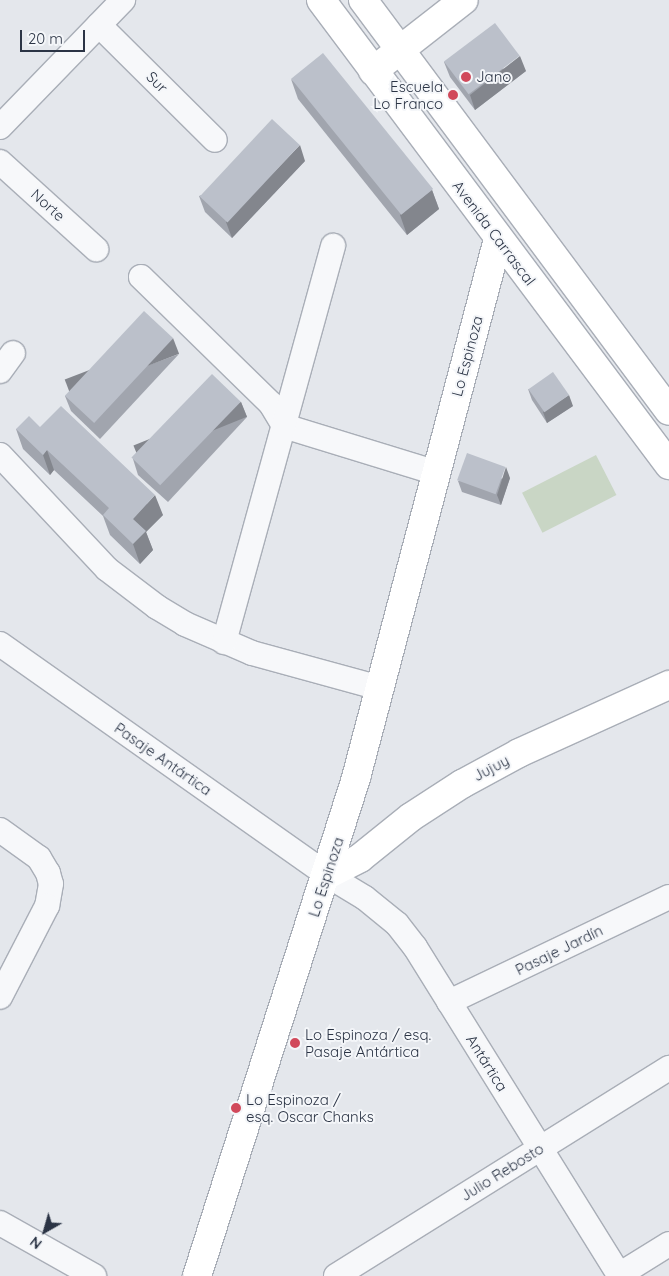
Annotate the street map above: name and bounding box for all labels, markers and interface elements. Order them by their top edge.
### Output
scale bar [22,20,88,52]
text: 20 m [28,29,63,48]
street label: Sur [143,68,171,96]
place label: Jano [476,68,511,86]
marker: Jano [460,71,472,83]
place label: Escuela Lo Franco [373,77,443,112]
marker: Escuela Lo Franco [447,89,459,101]
street label: Avenida Carrascal [449,177,539,289]
street label: Norte [27,185,69,225]
street label: Lo Espinoza [448,314,486,398]
street label: Pasaje Antártica [111,719,215,799]
street label: Jujuy [470,751,512,785]
street label: Lo Espinoza [305,835,347,919]
street label: Pasaje Jardín [512,921,606,979]
place label: Lo Espinoza / esq. Pasaje Antártica [305,1025,431,1060]
street label: Antártica [463,1031,511,1095]
marker: Lo Espinoza / esq. Pasaje Antártica [289,1037,301,1049]
place label: Lo Espinoza / esq. Oscar Chanks [246,1090,374,1125]
marker: Lo Espinoza / esq. Oscar Chanks [230,1102,242,1114]
street label: Julio Rebosto [457,1139,547,1205]
north arrow [20,1206,70,1256]
text: N [26,1233,45,1253]

